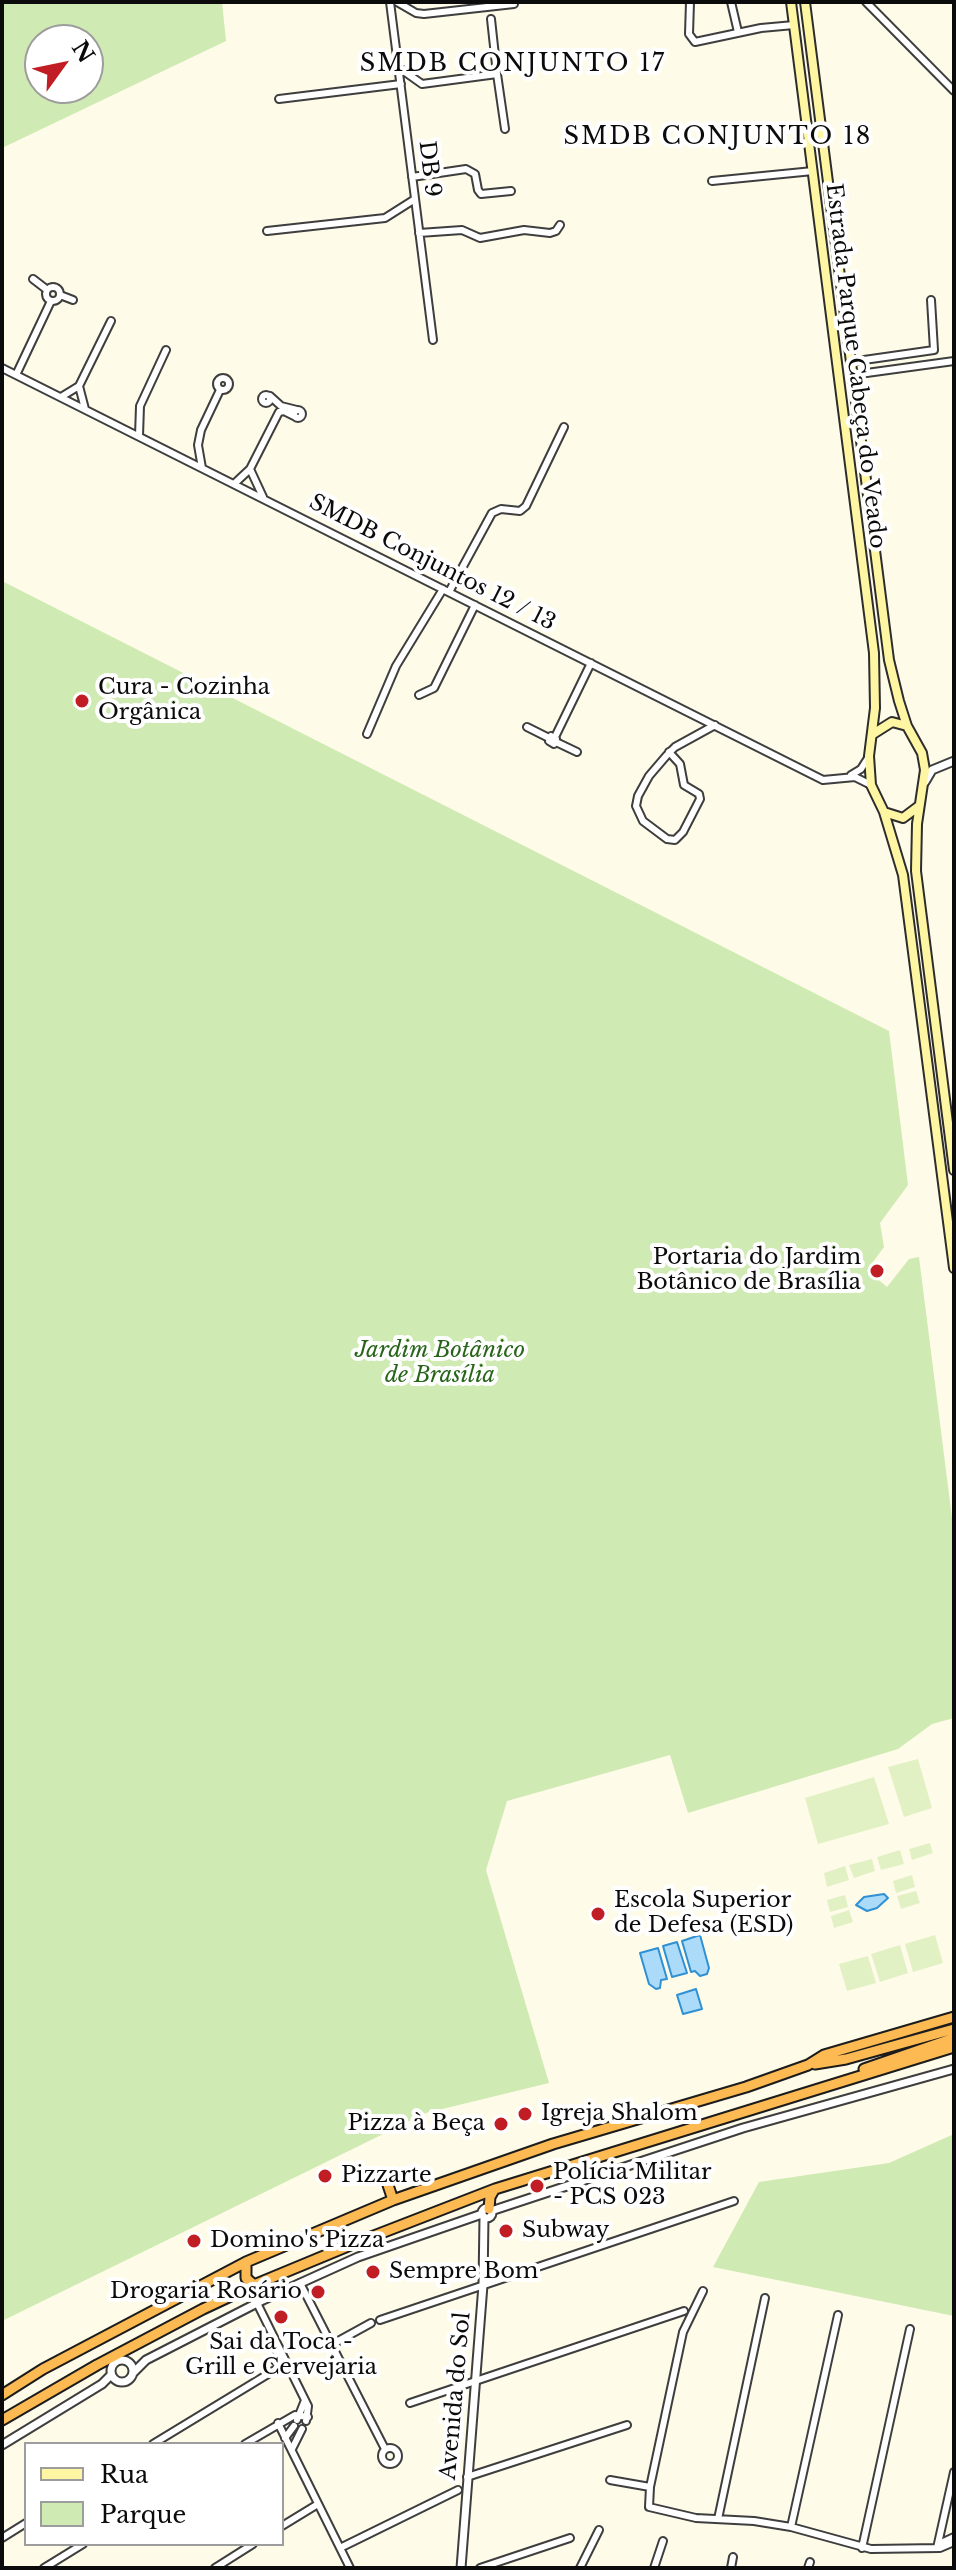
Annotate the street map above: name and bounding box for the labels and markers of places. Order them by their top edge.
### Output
place label: Cura - Cozinha Orgânica [98,675,270,726]
marker: Cura - Cozinha Orgânica [73,692,91,710]
place label: Portaria do Jardim Botânico de Brasília [636,1245,861,1296]
marker: Portaria do Jardim Botânico de Brasília [868,1262,886,1280]
place label: Escola Superior de Defesa (ESD) [614,1888,793,1940]
marker: Escola Superior de Defesa (ESD) [589,1905,607,1923]
place label: Igreja Shalom [541,2101,698,2127]
marker: Igreja Shalom [516,2105,534,2123]
place label: Pizza à Beça [347,2111,485,2137]
marker: Pizza à Beça [492,2115,510,2133]
place label: Polícia Militar - PCS 023 [553,2160,711,2212]
place label: Pizzarte [341,2163,432,2189]
marker: Pizzarte [316,2167,334,2185]
marker: Polícia Militar - PCS 023 [528,2177,546,2195]
place label: Subway [522,2218,609,2244]
marker: Subway [497,2222,515,2240]
place label: Domino's Pizza [210,2228,384,2254]
marker: Domino's Pizza [185,2232,203,2250]
place label: Sempre Bom [389,2259,538,2285]
marker: Sempre Bom [364,2263,382,2281]
place label: Drogaria Rosário [110,2279,302,2305]
marker: Drogaria Rosário [309,2283,327,2301]
marker: Sai da Toca - Grill e Cervejaria [272,2308,290,2326]
place label: Sai da Toca - Grill e Cervejaria [185,2330,377,2382]

